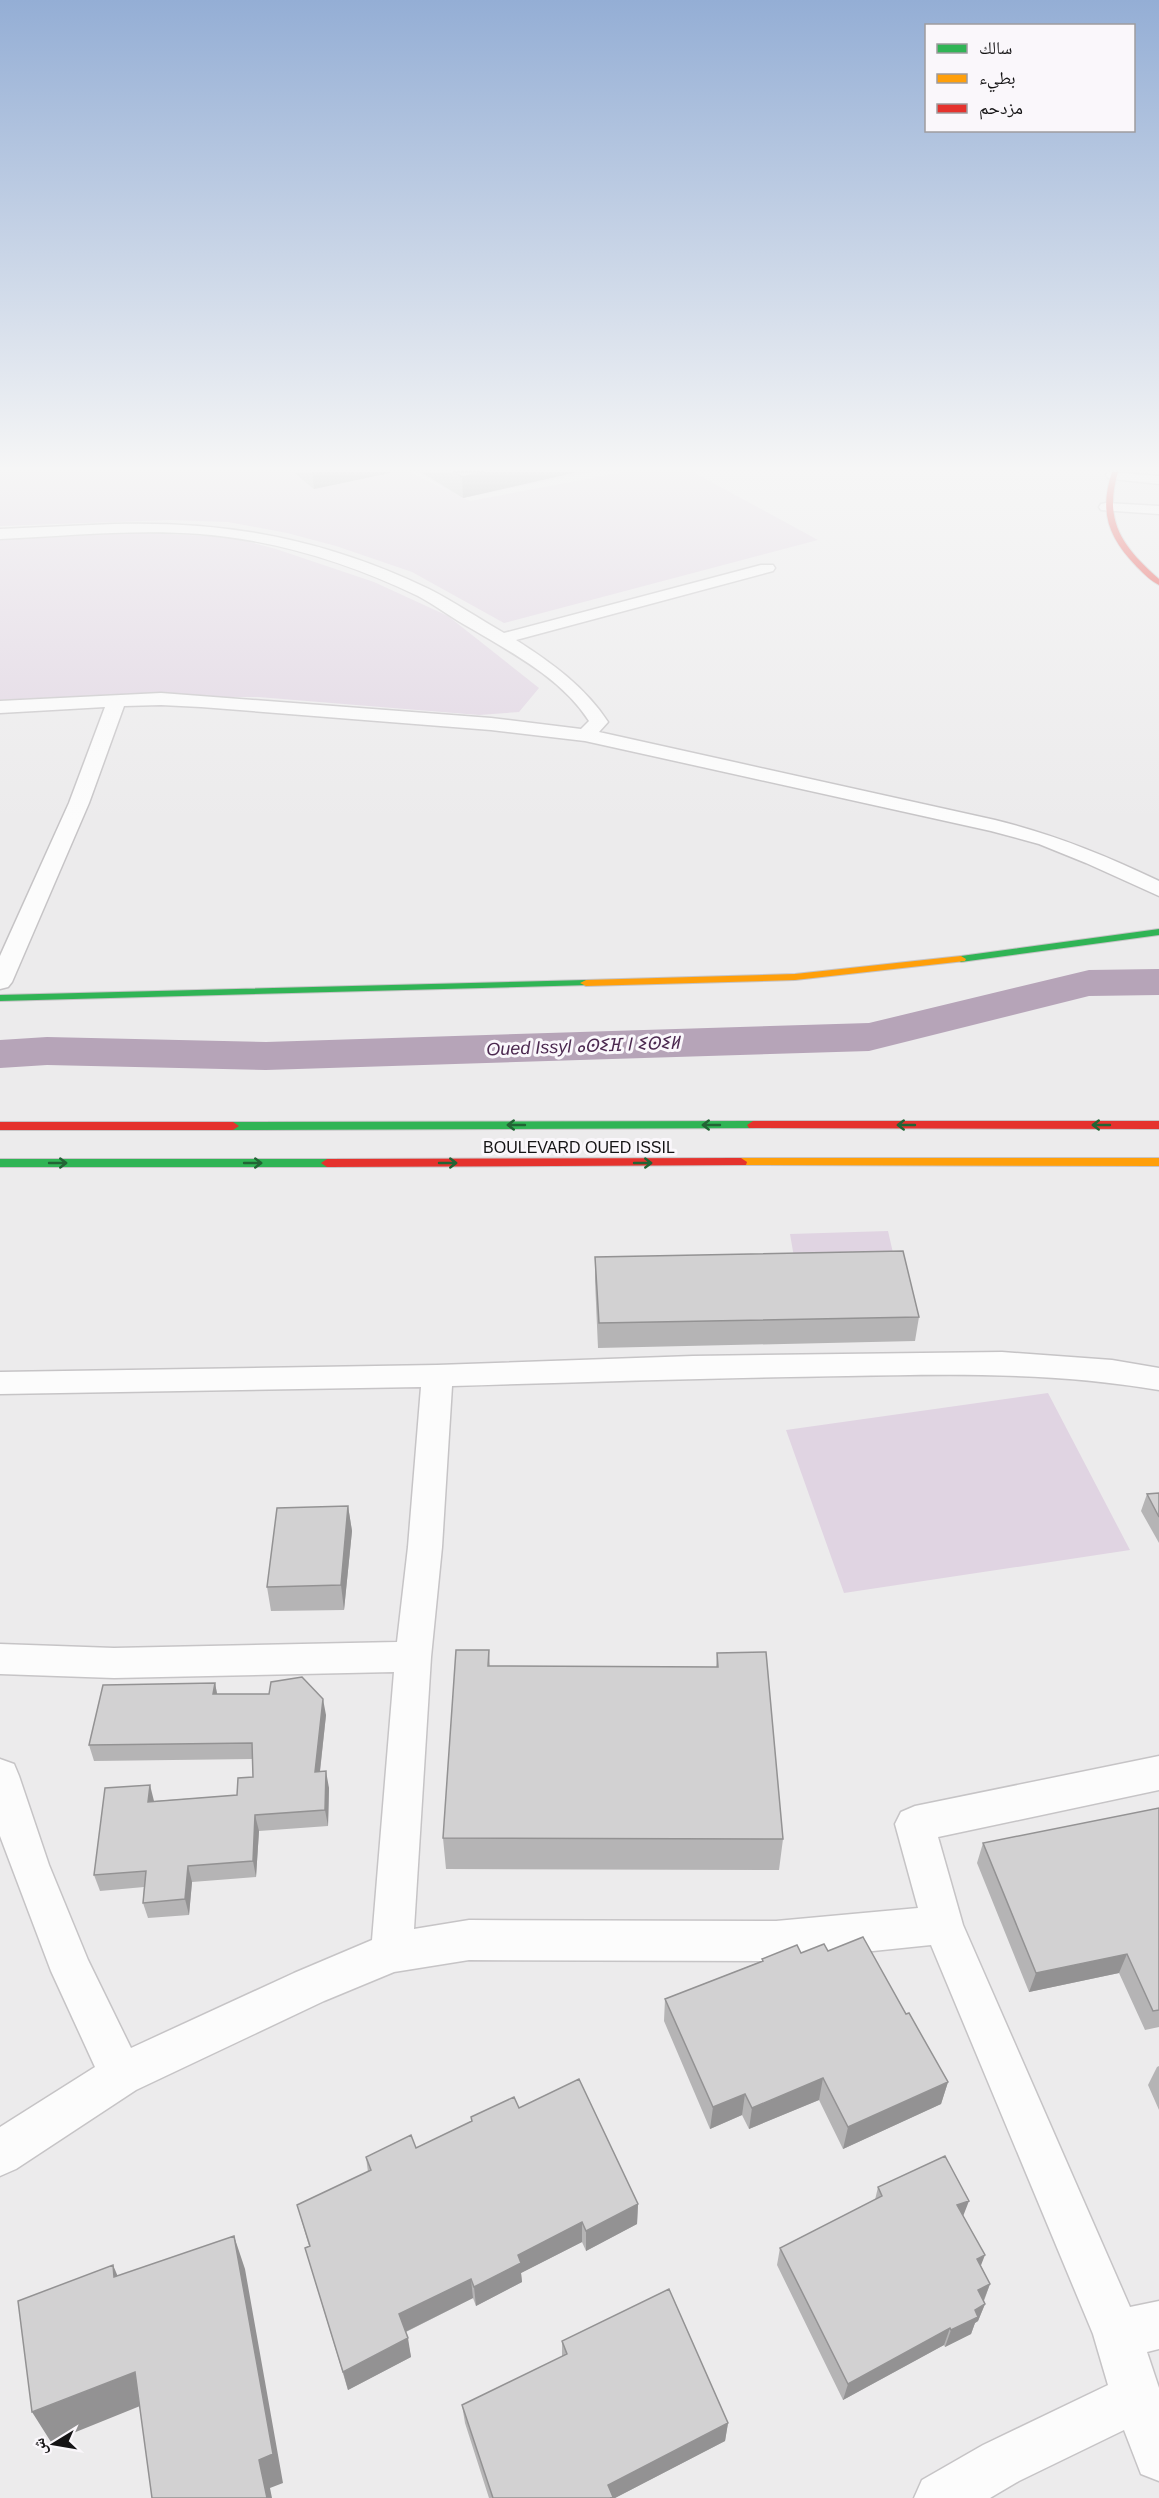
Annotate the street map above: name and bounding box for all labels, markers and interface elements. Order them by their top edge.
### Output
legend [925,24,1135,132]
text: سالك [979,38,1012,58]
text: بطيء [979,68,1016,93]
text: مزدحم [979,98,1023,120]
water label: Oued Issyl ⴰⵙⵉⴼ ⵏ ⵉⵙⵉⵍ [486,1033,682,1059]
one-way arrow [506,1119,526,1131]
one-way arrow [701,1119,721,1131]
one-way arrow [896,1119,916,1131]
one-way arrow [1091,1119,1111,1131]
street label: BOULEVARD OUED ISSIL [483,1139,675,1156]
one-way arrow [48,1157,68,1169]
one-way arrow [243,1157,263,1169]
one-way arrow [438,1157,458,1169]
one-way arrow [633,1157,653,1169]
north arrow [24,2414,84,2474]
text: ش [30,2437,51,2457]

